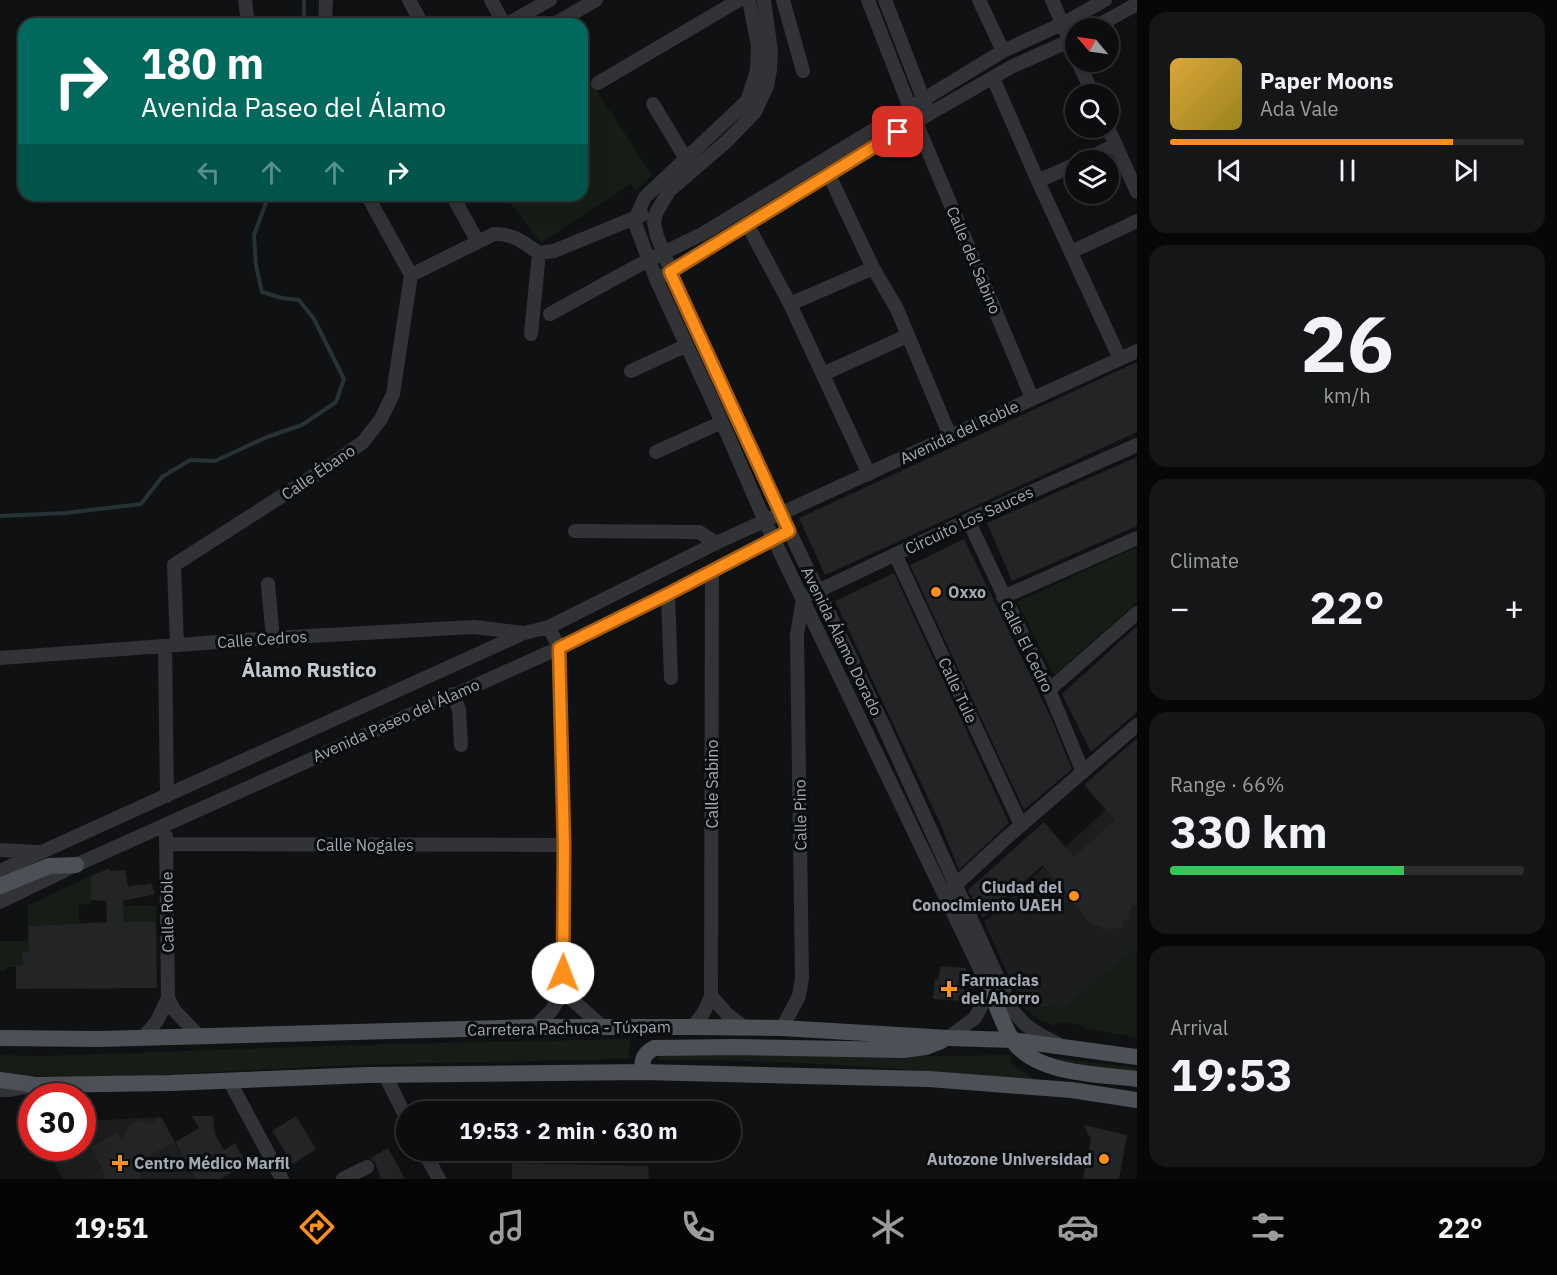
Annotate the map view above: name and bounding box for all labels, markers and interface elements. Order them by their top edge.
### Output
north arrow [1065,18,1119,72]
map controls [1065,18,1119,204]
text: 180 m [141,36,264,91]
icon: right [42,42,120,120]
text: Paper Moons [1260,66,1393,95]
button: search [1065,84,1119,138]
text: Avenida Paseo del Álamo [141,89,446,124]
text: Ada Vale [1260,95,1339,122]
pin [872,106,923,157]
icon: arrive [881,115,914,148]
button: layers [1065,150,1119,204]
icon: previous [1213,154,1246,187]
icon: pause [1331,154,1364,187]
icon: next [1449,154,1482,187]
icon: left [192,156,225,189]
icon: ahead [255,156,288,189]
icon: ahead [318,156,351,189]
icon: right [381,156,414,189]
street label: Calle del Sabino [942,203,1006,317]
text: 26 [1300,292,1394,393]
text: km/h [1323,382,1371,409]
street label: Avenida del Roble [896,396,1022,468]
street label: Calle Ébano [277,439,359,504]
street label: Circuito Los Sauces [902,482,1036,558]
text: Climate [1170,547,1239,574]
street label: Avenida Álamo Dorado [797,563,888,719]
text: 22° [1309,578,1385,636]
place label: Oxxo [948,582,986,602]
marker: Oxxo [929,585,943,599]
text: − [1170,586,1190,629]
text: + [1504,586,1524,629]
street label: Calle El Cedro [996,597,1058,695]
street label: Calle Cedros [216,626,308,652]
street label: Calle Tule [934,654,982,726]
district label: Álamo Rustico [241,656,377,683]
street label: Avenida Paseo del Álamo [309,673,483,766]
street label: Calle Sabino [702,740,722,828]
text: Range · 66% [1170,771,1285,798]
street label: Calle Pino [789,779,811,851]
text: 330 km [1170,802,1328,860]
street label: Calle Nogales [316,835,414,855]
street label: Calle Roble [156,871,178,953]
place label: Ciudad del Conocimiento UAEH [912,877,1062,915]
marker: Ciudad del Conocimiento UAEH [1067,889,1081,903]
position arrow [531,941,595,1005]
place label: Farmacias del Ahorro [961,970,1040,1008]
marker: Farmacias del Ahorro [942,982,956,996]
text: Arrival [1170,1014,1228,1041]
street label: Carretera Pachuca - Túxpam [467,1016,671,1040]
text: 19:53 [1170,1045,1293,1103]
speed limit sign: 30 [18,1083,96,1161]
text: 19:53 · 2 min · 630 m [459,1116,678,1145]
place label: Autozone Universidad [927,1149,1092,1169]
marker: Autozone Universidad [1097,1152,1111,1166]
place label: Centro Médico Marfil [134,1153,290,1173]
marker: Centro Médico Marfil [111,1154,129,1172]
icon: directions [296,1206,338,1248]
icon: music [486,1206,528,1248]
icon: phone [677,1206,719,1248]
icon: climate [867,1206,909,1248]
icon: car [1057,1206,1099,1248]
icon: filters [1247,1206,1289,1248]
text: 19:51 [74,1210,148,1245]
text: 22° [1438,1210,1483,1245]

